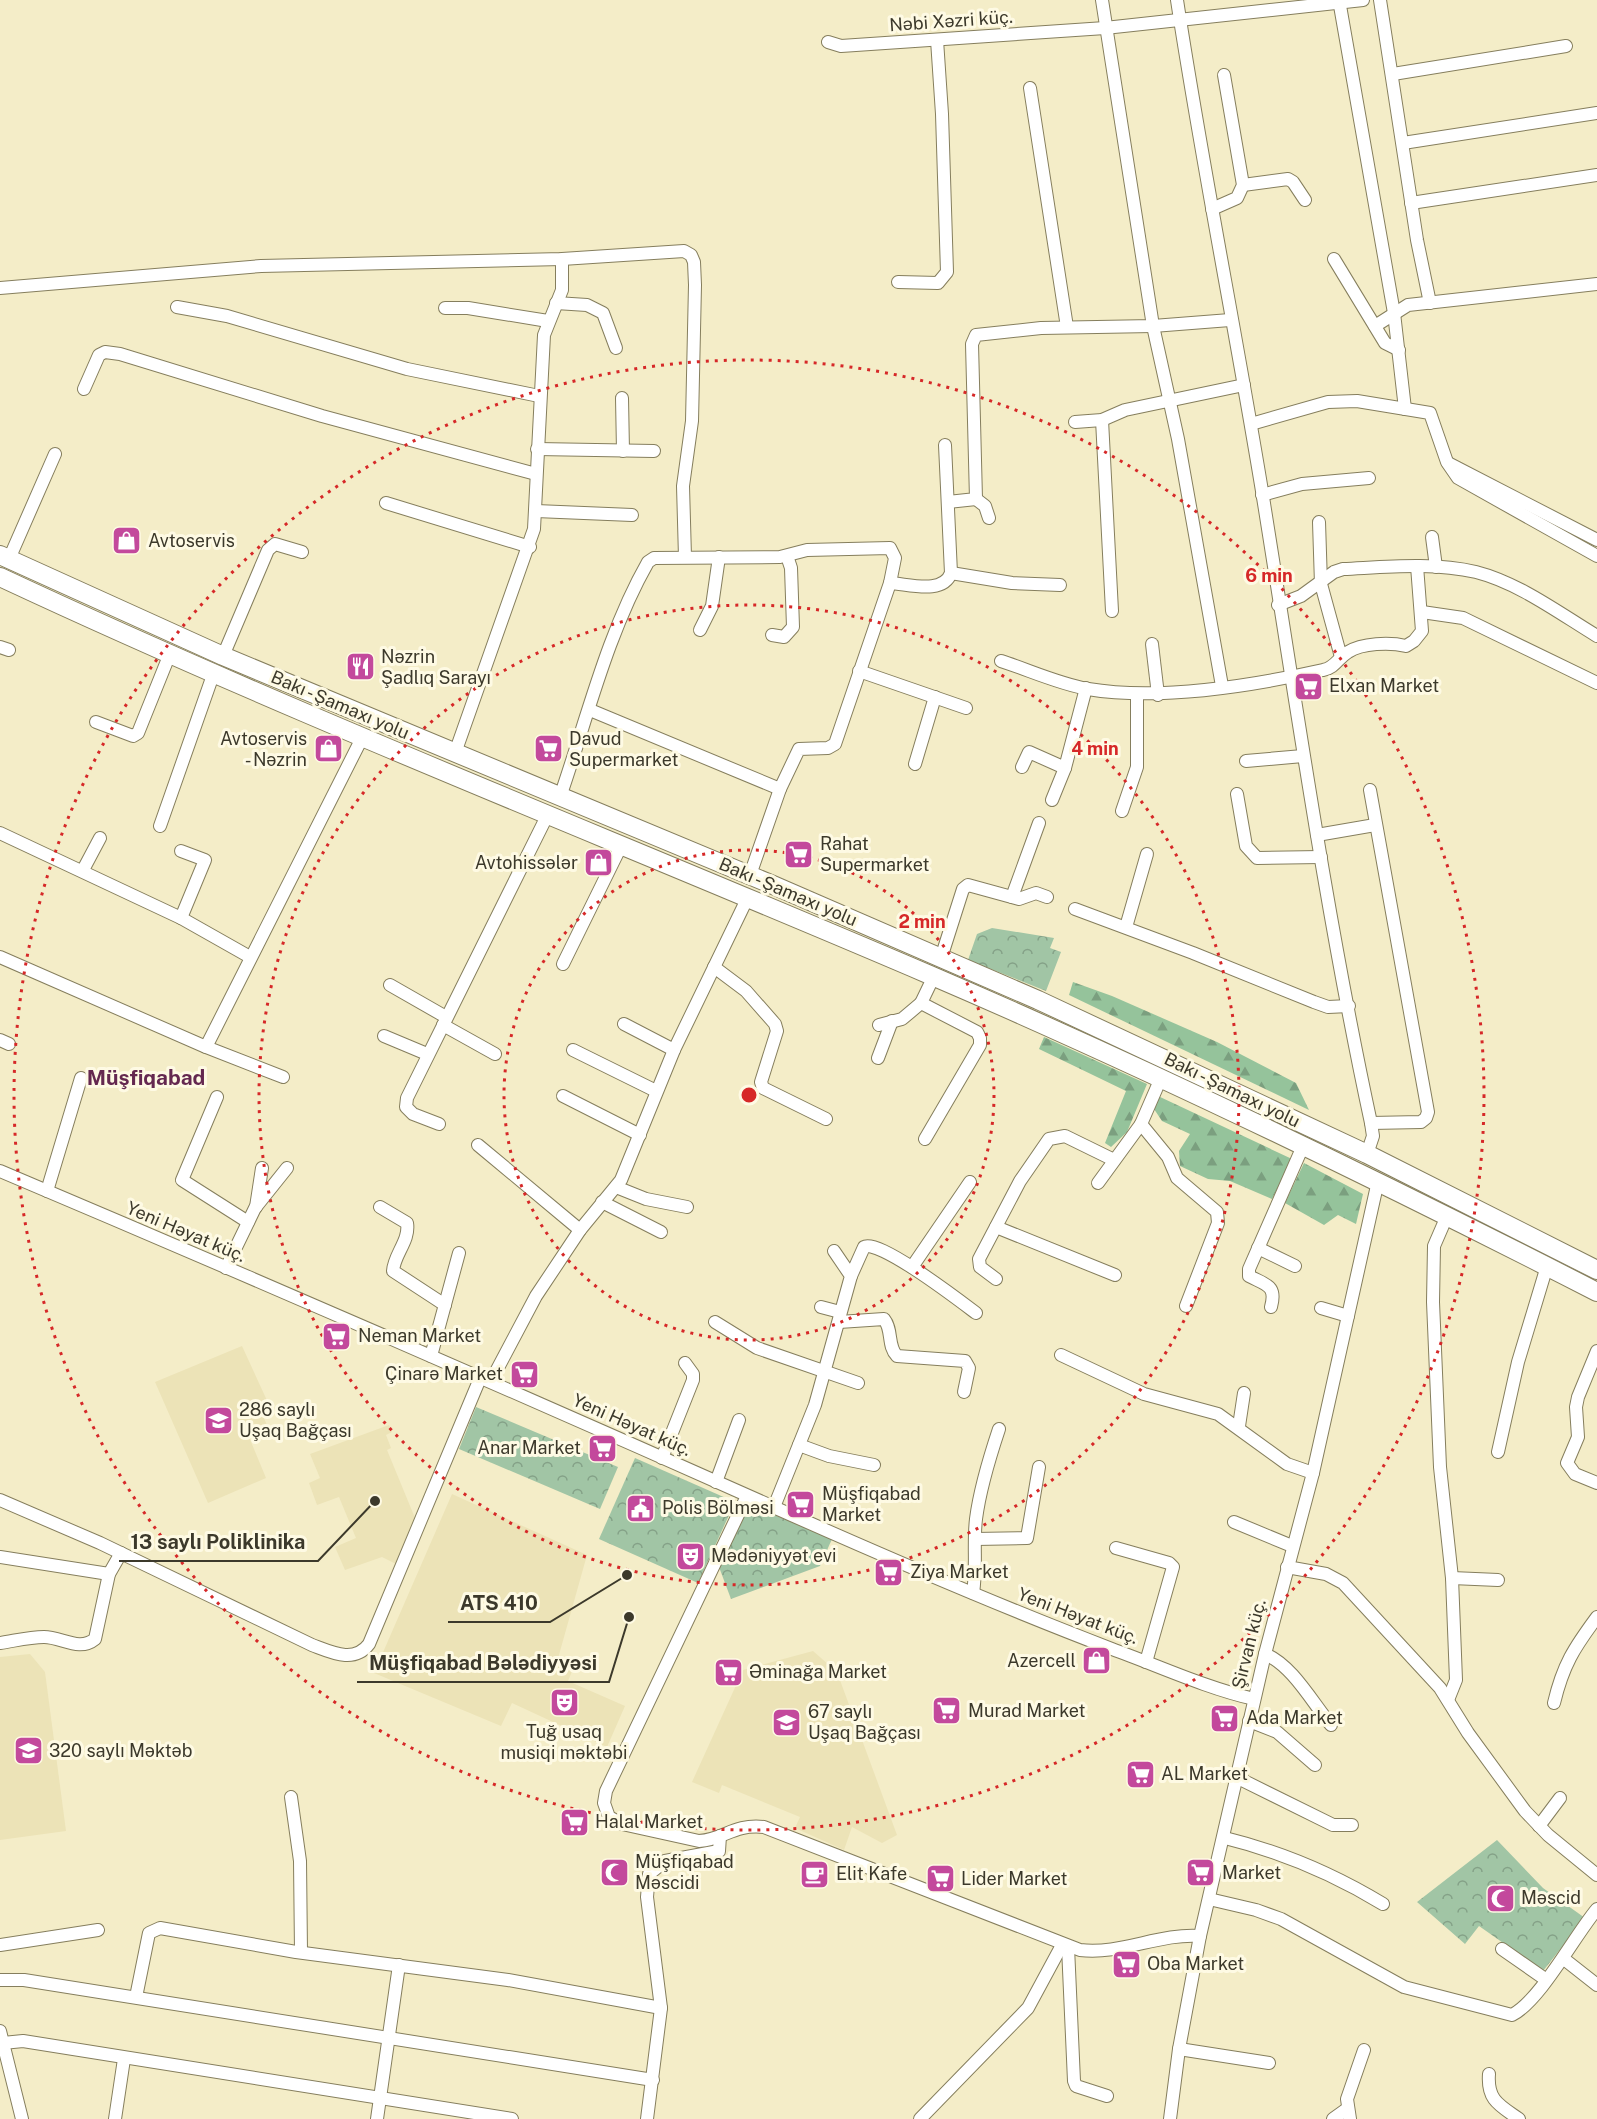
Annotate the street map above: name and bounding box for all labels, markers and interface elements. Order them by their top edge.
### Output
street label: Nəbi Xəzri küç. [888,6,1013,35]
shop icon: Avtoservis [111,525,143,557]
place label: Avtoservis [148,530,235,551]
text: 6 min [1245,565,1293,586]
place label: Nəzrin Şadlıq Sarayı [381,646,491,688]
restaurant icon: Nəzrin Şadlıq Sarayı [344,651,376,683]
street label: Bakı - Şamaxı yolu [268,666,413,743]
supermarket icon: Elxan Market [1292,670,1324,702]
place label: Elxan Market [1329,675,1439,696]
place label: Avtoservis - Nəzrin [220,728,307,770]
place label: Davud Supermarket [569,728,679,770]
shop icon: Avtoservis - Nəzrin [312,733,344,765]
supermarket icon: Davud Supermarket [532,733,564,765]
text: 4 min [1071,738,1119,759]
place label: Rahat Supermarket [820,833,930,875]
supermarket icon: Rahat Supermarket [783,838,815,870]
shop icon: Avtohissələr [583,847,615,879]
place label: Avtohissələr [475,852,578,873]
street label: Bakı - Şamaxı yolu [716,853,861,930]
text: 2 min [898,911,946,932]
street label: Bakı - Şamaxı yolu [1161,1048,1303,1131]
district label: Müşfiqabad [87,1065,205,1090]
centre of rings [739,1085,759,1105]
street label: Yeni Həyat küç. [123,1197,249,1266]
supermarket icon: Neman Market [321,1320,353,1352]
place label: Neman Market [358,1325,481,1346]
supermarket icon: Çinarə Market [508,1358,540,1390]
place label: Çinarə Market [385,1363,503,1384]
street label: Yeni Həyat küç. [570,1389,695,1460]
place label: 286 saylı Uşaq Bağçası [239,1399,352,1441]
school or university icon: 286 saylı Uşaq Bağçası [202,1404,234,1436]
supermarket icon: Anar Market [586,1432,618,1464]
place label: Anar Market [477,1437,581,1458]
place label: Müşfiqabad Market [822,1483,921,1525]
supermarket icon: Müşfiqabad Market [785,1488,817,1520]
public building icon: Polis Bölməsi [625,1492,657,1524]
place label: Polis Bölməsi [662,1497,774,1518]
callout: 13 saylı Poliklinika [119,1523,318,1561]
text: 13 saylı Poliklinika [131,1530,305,1554]
theatre icon: Mədəniyyət evi [674,1540,706,1572]
place label: Mədəniyyət evi [711,1545,837,1566]
supermarket icon: Ziya Market [873,1556,905,1588]
place label: Ziya Market [910,1561,1009,1582]
street label: Yeni Həyat küç. [1015,1583,1141,1648]
callout: ATS 410 [448,1584,550,1622]
text: ATS 410 [460,1591,538,1615]
street label: Şirvan küç. [1227,1597,1270,1691]
callout: Müşfiqabad Bələdiyyəsi [357,1644,609,1682]
shop icon: Azercell [1081,1645,1113,1677]
place label: Azercell [1007,1650,1076,1671]
text: Müşfiqabad Bələdiyyəsi [369,1651,597,1675]
supermarket icon: Əminağa Market [712,1656,744,1688]
place label: Əminağa Market [749,1661,887,1682]
theatre icon: Tuğ usaq musiqi məktəbi [548,1687,580,1719]
supermarket icon: Murad Market [931,1695,963,1727]
place label: Murad Market [968,1700,1086,1721]
place label: 67 saylı Uşaq Bağçası [808,1701,921,1743]
supermarket icon: Ada Market [1209,1702,1241,1734]
school or university icon: 67 saylı Uşaq Bağçası [771,1706,803,1738]
place label: Ada Market [1246,1707,1343,1728]
place label: Tuğ usaq musiqi məktəbi [500,1721,628,1763]
school or university icon: 320 saylı Məktəb [12,1735,44,1767]
place label: 320 saylı Məktəb [49,1740,193,1761]
supermarket icon: AL Market [1124,1758,1156,1790]
place label: AL Market [1161,1763,1248,1784]
supermarket icon: Halal Market [558,1806,590,1838]
place label: Halal Market [595,1811,703,1832]
place label: Müşfiqabad Məscidi [635,1851,734,1893]
mosque icon: Müşfiqabad Məscidi [598,1856,630,1888]
supermarket icon: Market [1185,1857,1217,1889]
cafe icon: Elit Kafe [799,1858,831,1890]
place label: Market [1222,1862,1281,1883]
place label: Elit Kafe [836,1863,907,1884]
supermarket icon: Lider Market [924,1863,956,1895]
place label: Lider Market [961,1868,1068,1889]
mosque icon: Məscid [1484,1882,1516,1914]
place label: Məscid [1521,1887,1581,1908]
supermarket icon: Oba Market [1110,1948,1142,1980]
place label: Oba Market [1147,1953,1244,1974]

